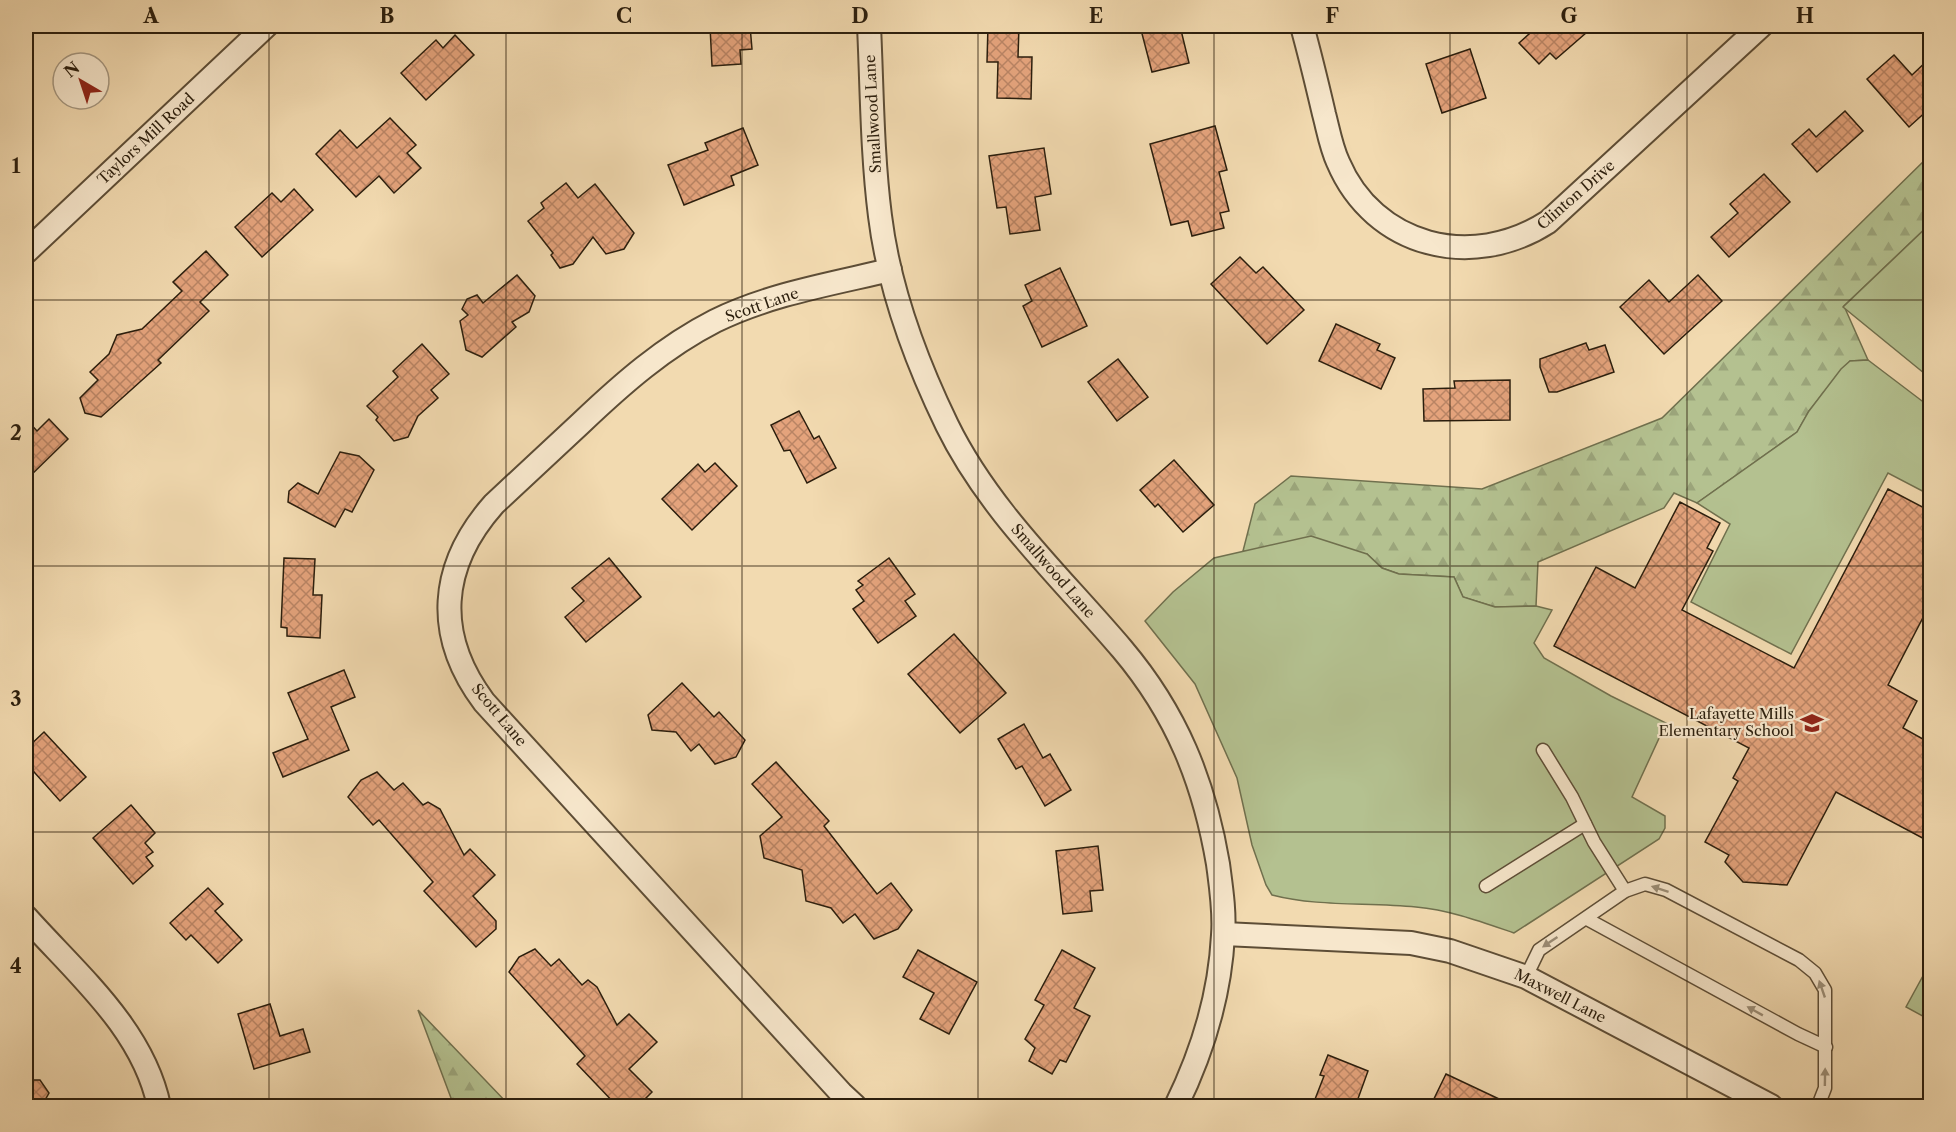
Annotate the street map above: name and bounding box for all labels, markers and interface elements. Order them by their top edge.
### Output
text: A [142,4,159,28]
text: B [380,4,395,28]
text: C [616,4,632,28]
text: D [851,4,869,28]
text: E [1089,4,1103,28]
text: F [1325,4,1339,28]
text: G [1561,4,1578,28]
text: H [1796,4,1814,28]
north arrow [51,51,111,111]
street label: Smallwood Lane [860,54,885,174]
text: N [60,57,83,81]
street label: Taylors Mill Road [93,89,198,188]
text: 1 [12,154,21,178]
street label: Clinton Drive [1533,156,1618,234]
street label: Scott Lane [723,283,801,326]
text: 2 [10,421,22,445]
street label: Smallwood Lane [1007,520,1099,622]
street label: Scott Lane [468,679,531,750]
text: 3 [10,687,22,711]
place label: Lafayette Mills Elementary School [1659,704,1795,740]
school or university icon: Lafayette Mills Elementary School [1799,710,1825,736]
one-way arrow [1651,884,1669,893]
one-way arrow [1543,936,1559,948]
text: 4 [10,954,22,978]
street label: Maxwell Lane [1511,964,1609,1027]
one-way arrow [1817,980,1827,998]
one-way arrow [1747,1006,1764,1016]
one-way arrow [1821,1068,1830,1087]

